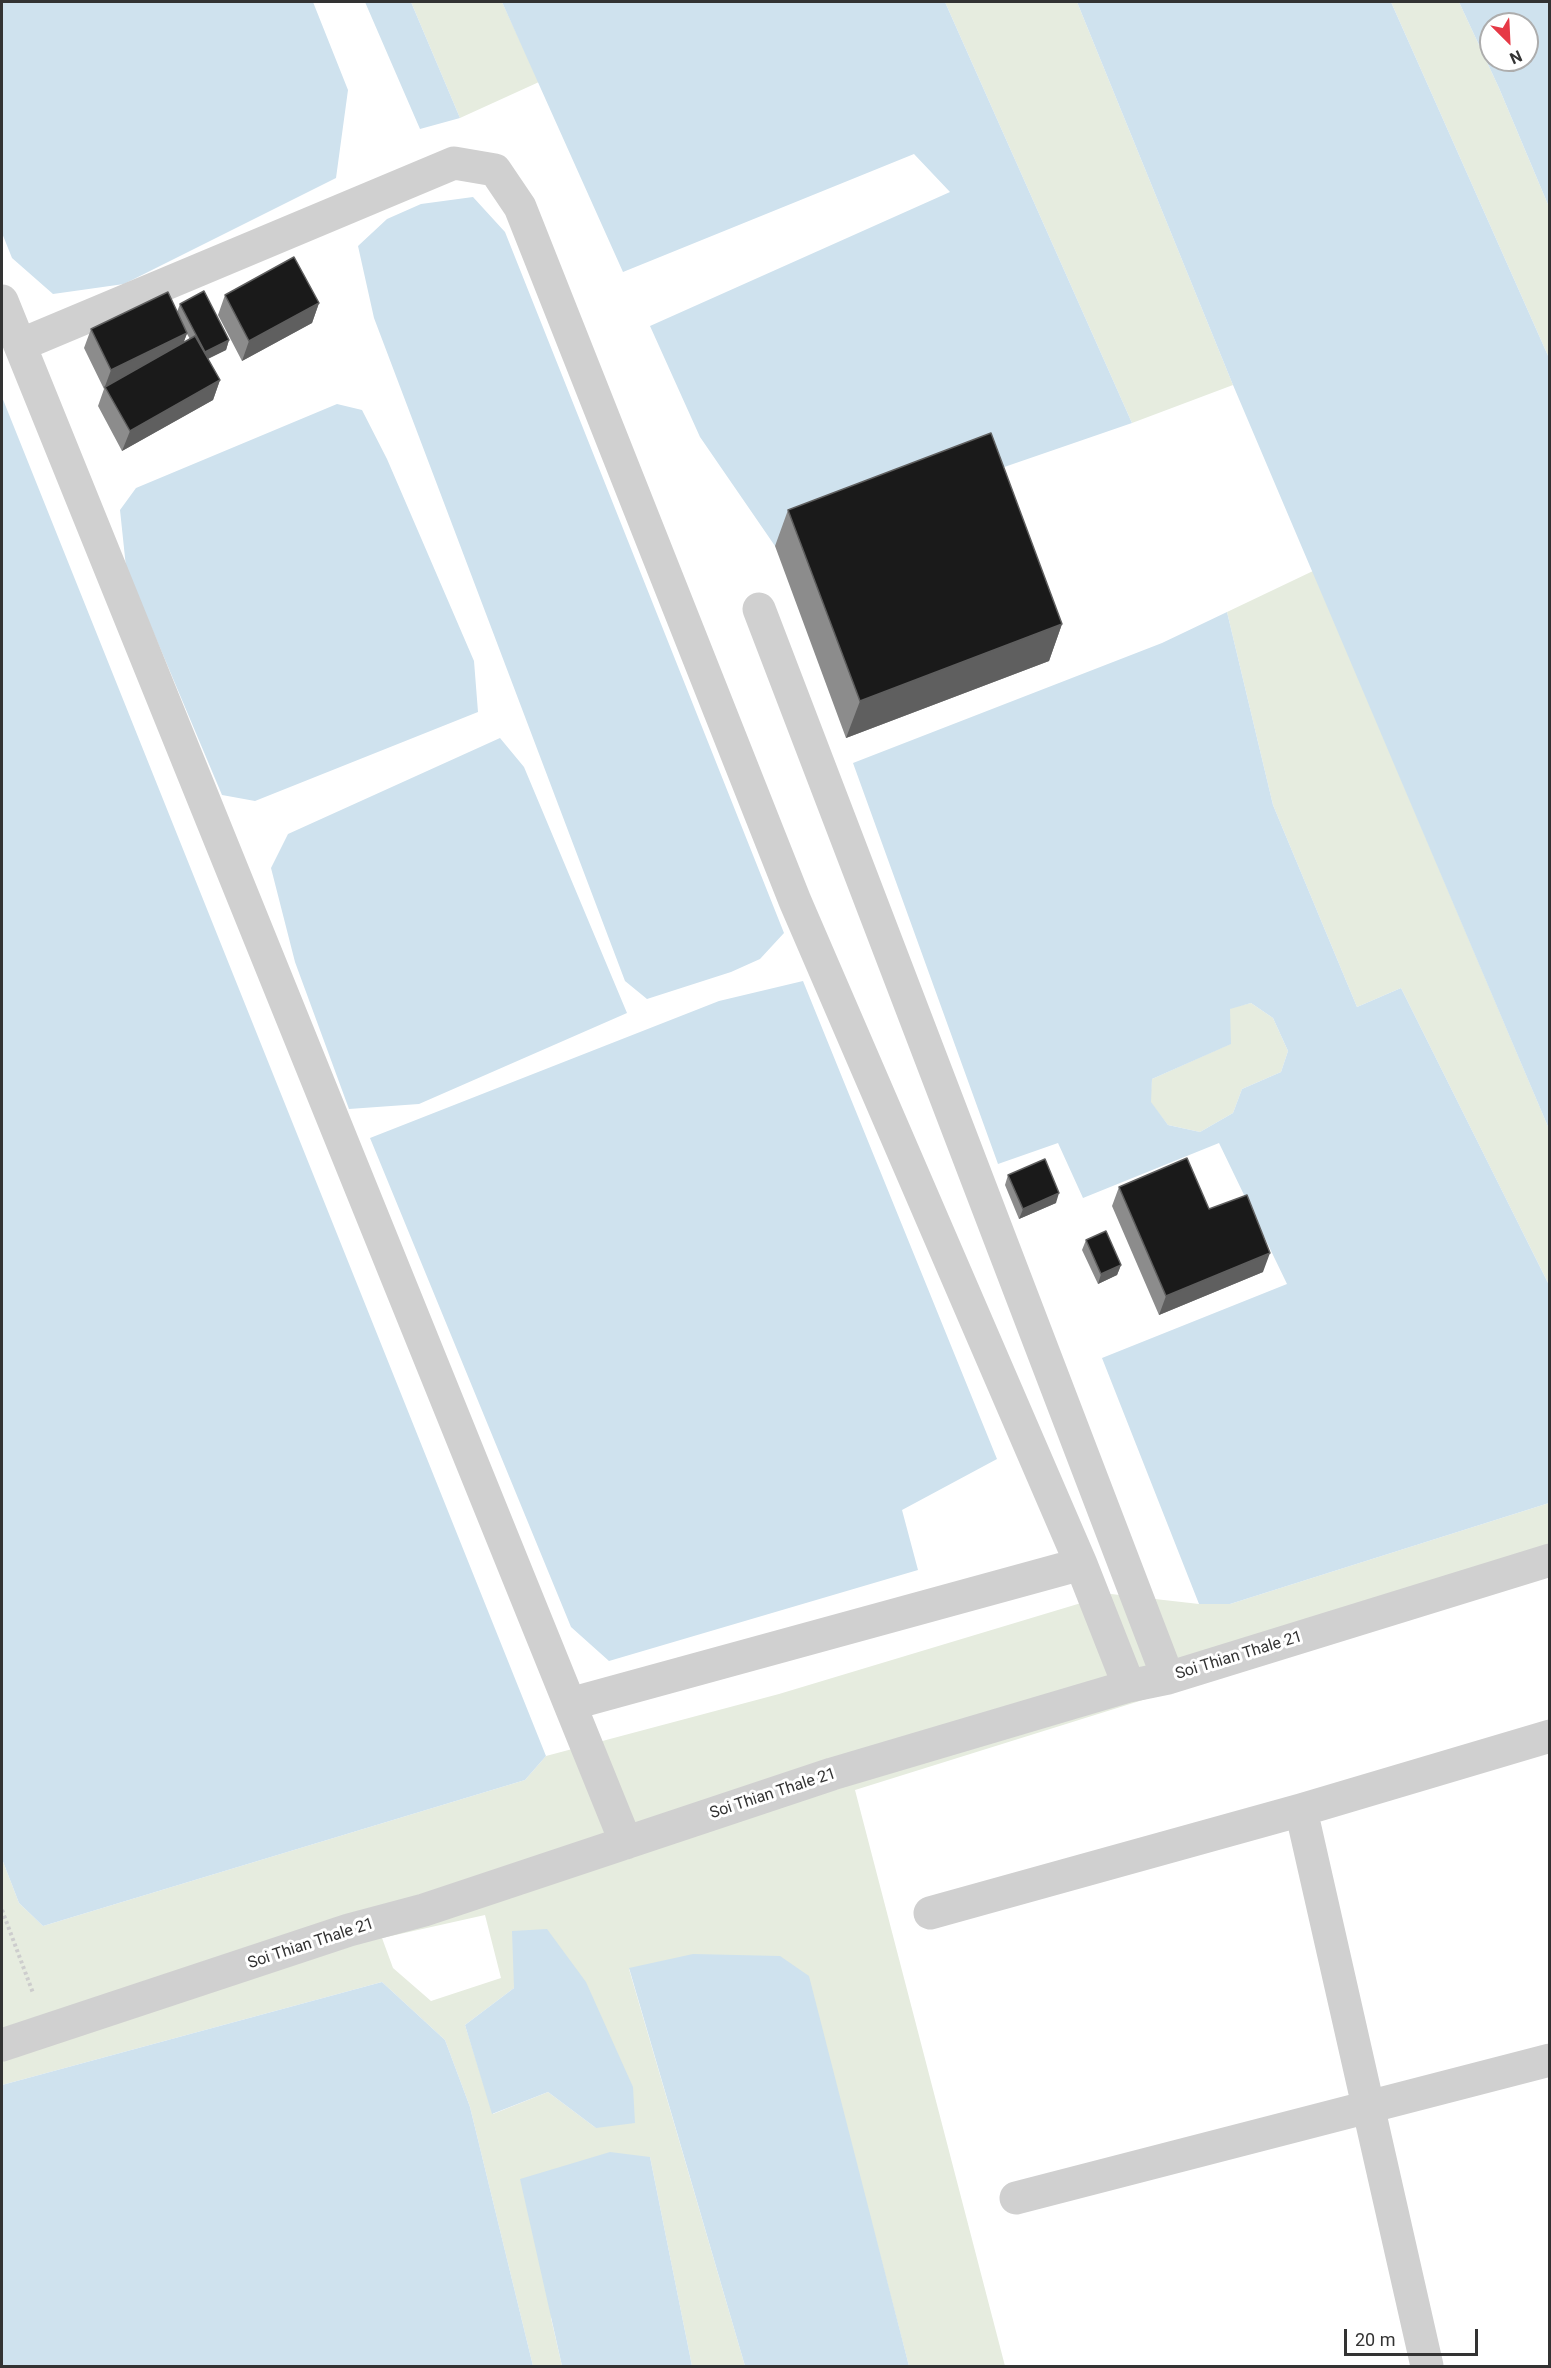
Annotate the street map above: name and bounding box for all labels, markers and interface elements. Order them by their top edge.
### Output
north arrow [1479,12,1539,72]
text: N [1507,46,1525,68]
street label: Soi Thian Thale 21 [1173,1628,1305,1684]
street label: Soi Thian Thale 21 [707,1765,839,1823]
street label: Soi Thian Thale 21 [245,1915,377,1973]
scale bar [1347,2317,1480,2355]
text: 20 m [1355,2329,1395,2350]

